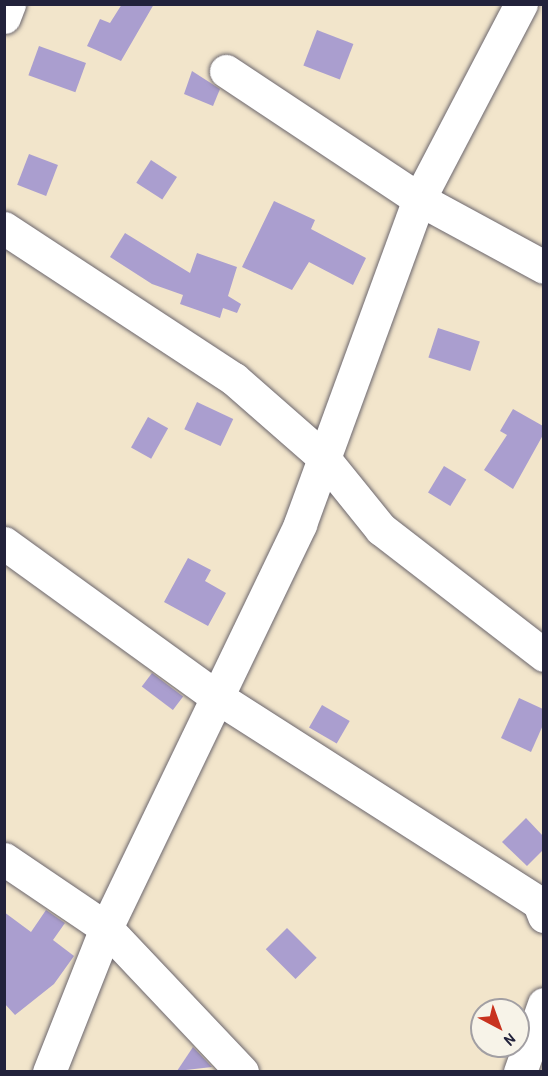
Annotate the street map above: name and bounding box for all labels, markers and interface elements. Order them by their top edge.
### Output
north arrow [470,998,530,1058]
text: N [500,1029,521,1051]

